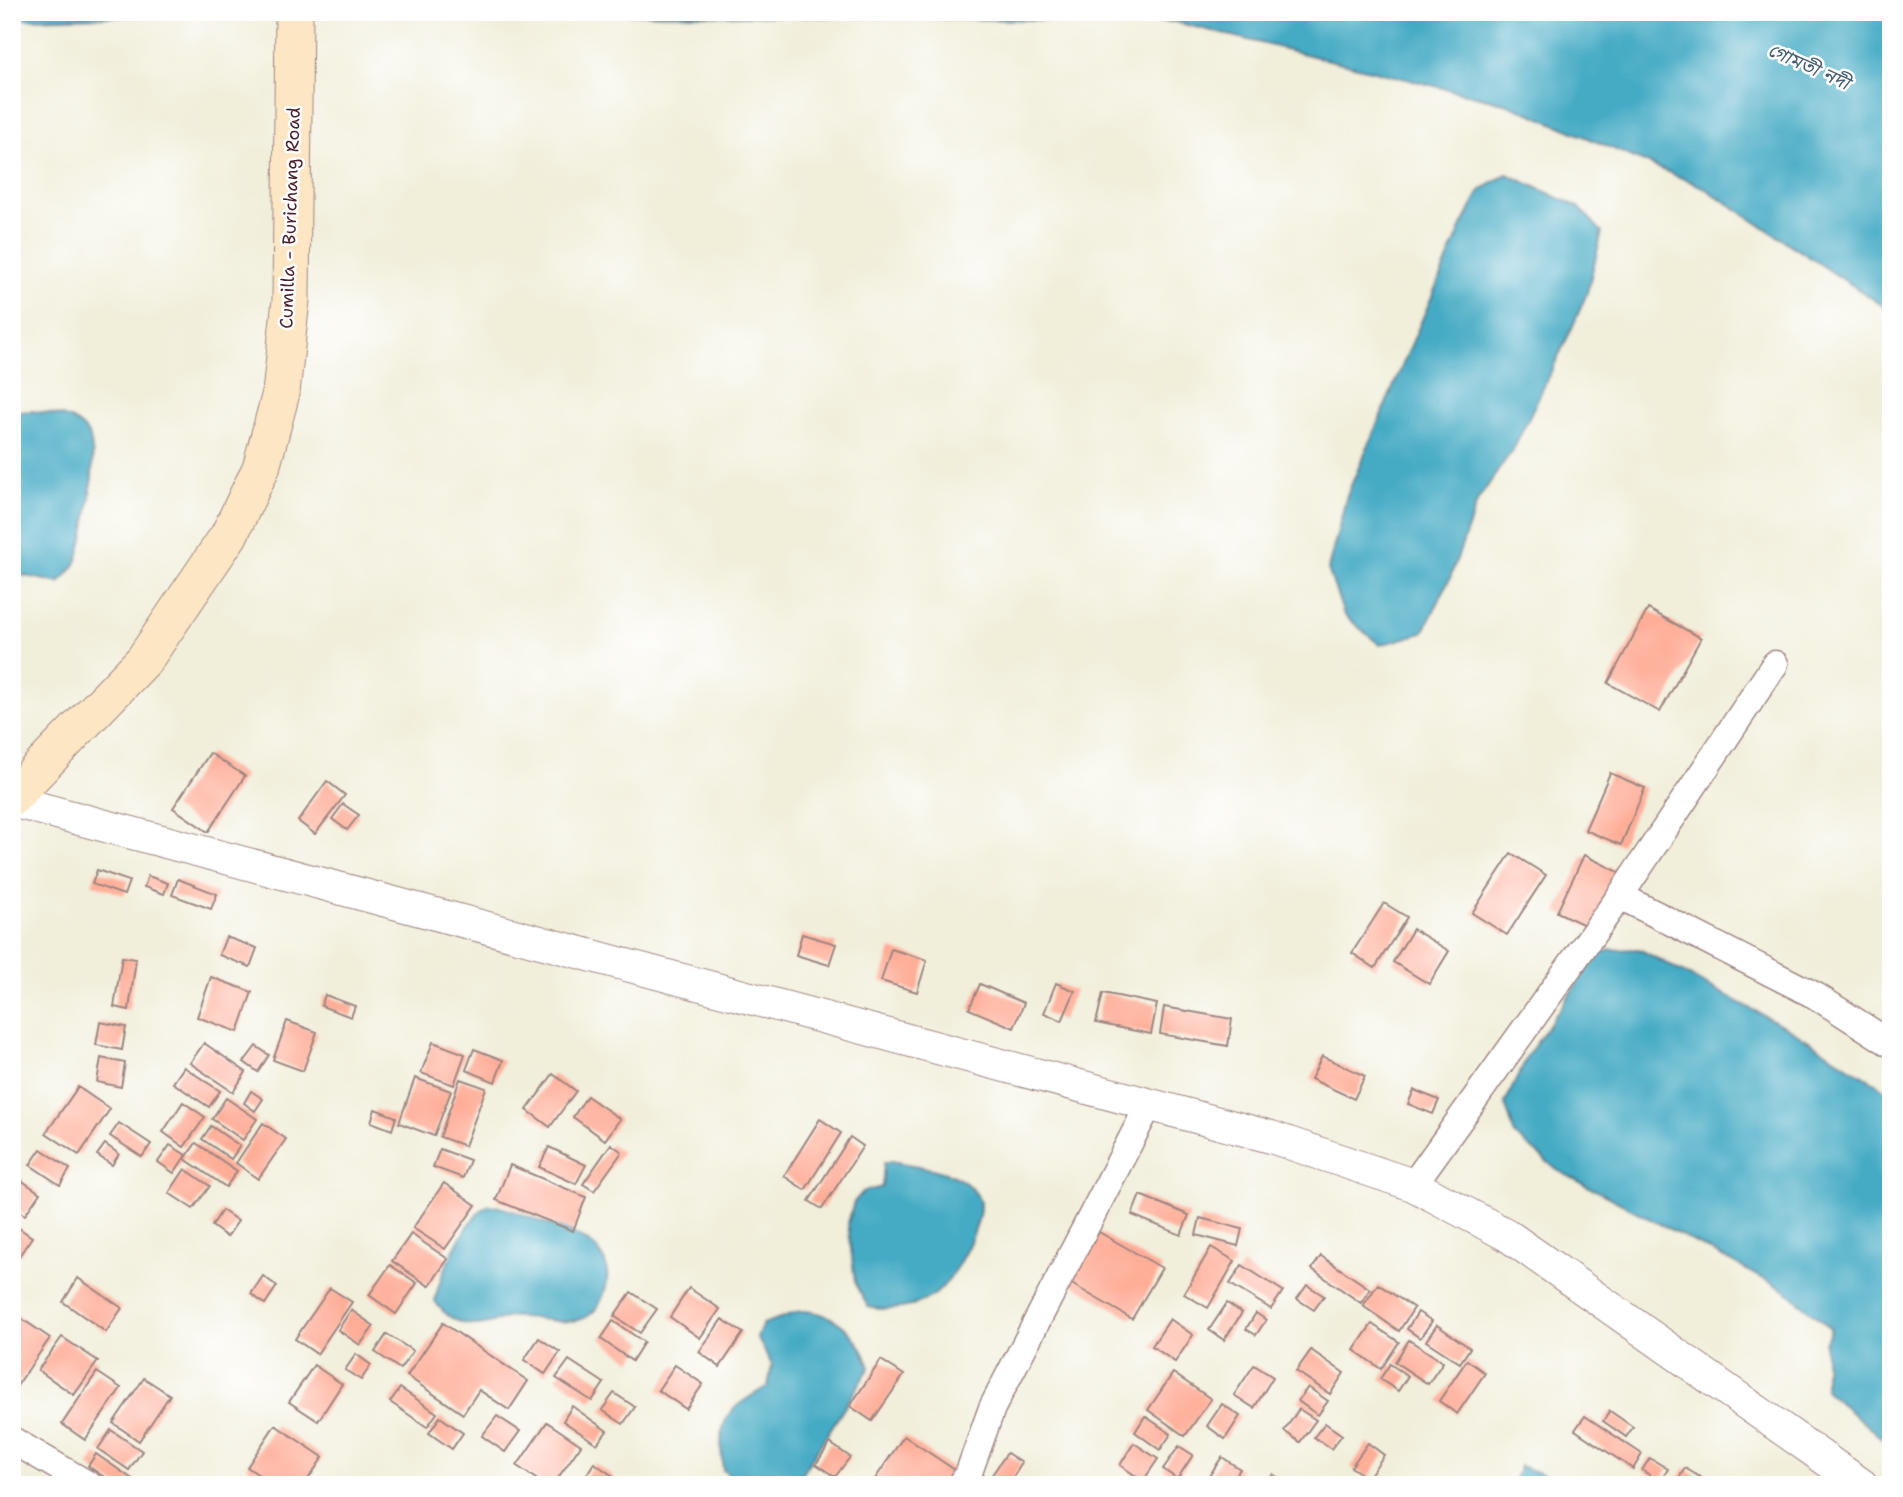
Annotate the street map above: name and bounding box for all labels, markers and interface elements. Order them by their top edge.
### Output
water label: গোমতী নদী [1764,37,1857,97]
street label: Cumilla - Burichang Road [274,107,306,329]

